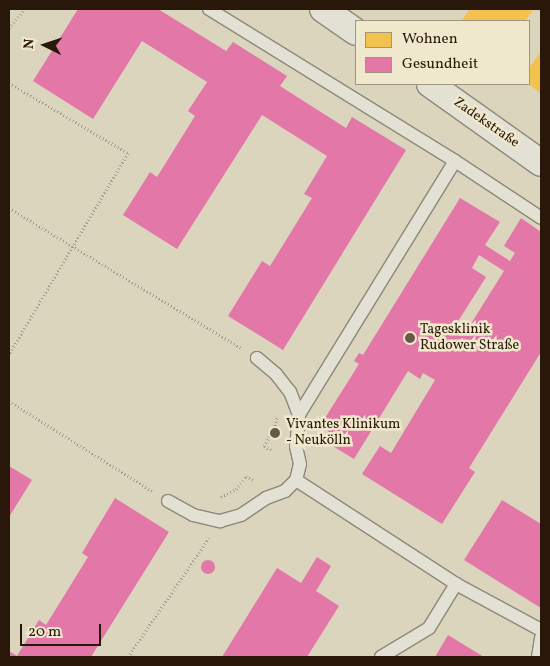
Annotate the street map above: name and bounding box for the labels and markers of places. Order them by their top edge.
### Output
place label: Tagesklinik Rudower Straße [420,322,519,354]
marker: Tagesklinik Rudower Straße [404,332,416,344]
place label: Vivantes Klinikum - Neukölln [286,417,400,450]
marker: Vivantes Klinikum - Neukölln [268,426,282,440]

